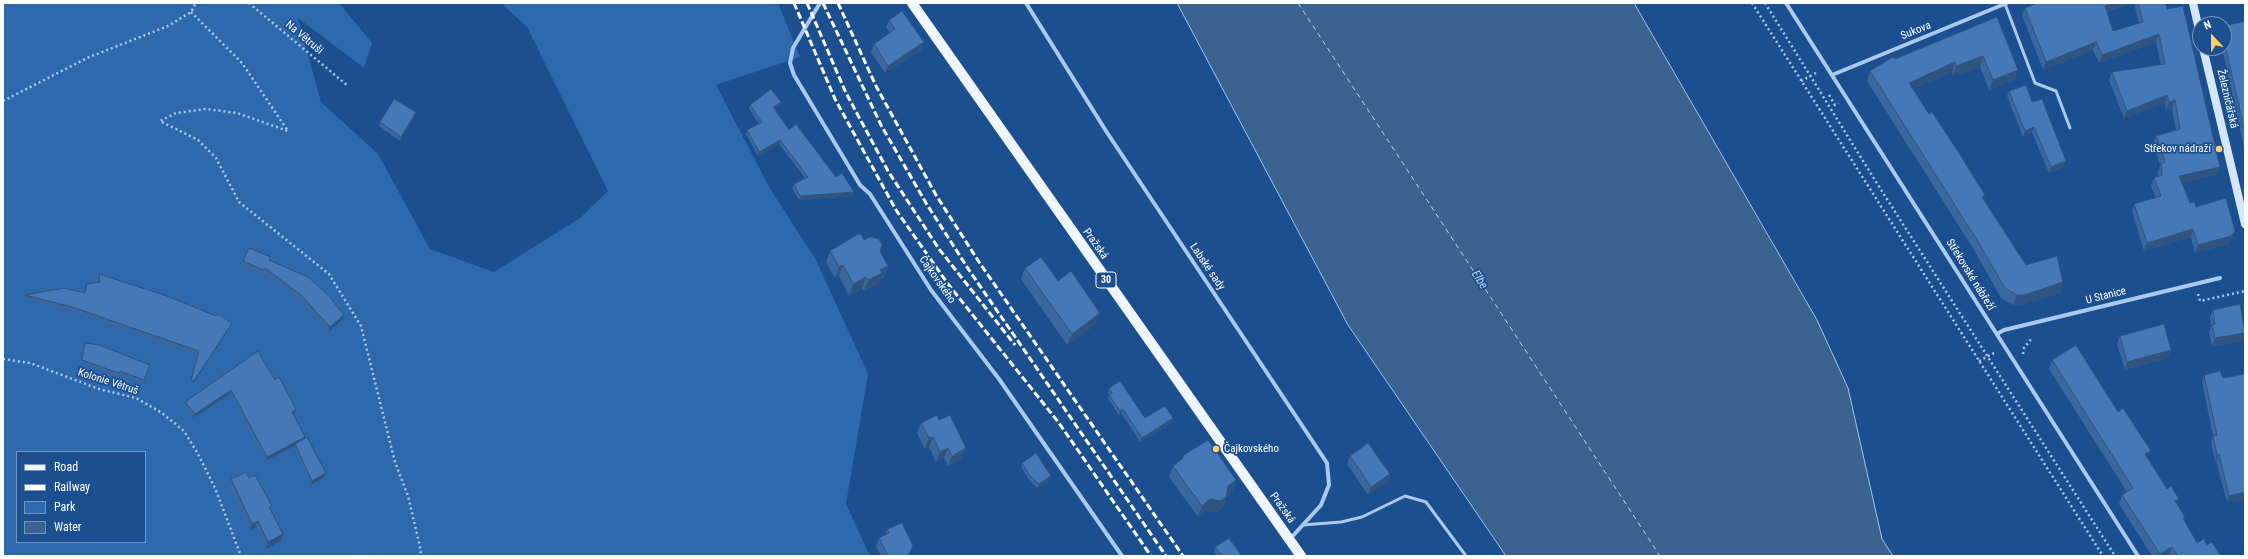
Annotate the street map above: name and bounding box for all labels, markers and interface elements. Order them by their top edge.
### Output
north arrow [2192,16,2232,56]
street label: Na Větruši [282,18,326,58]
text: N [2202,18,2213,33]
street label: Sukova [1899,19,1933,43]
street label: Železničářská [2214,68,2240,130]
place label: Střekov nádraží [2144,142,2211,156]
marker: Střekov nádraží [2214,144,2224,154]
street label: Pražská [1080,226,1110,262]
street label: Střekovské nábřeží [1943,237,1997,313]
street label: Labské sady [1186,241,1228,293]
street label: Čajkovského [916,254,958,306]
water label: Elbe [1468,268,1490,292]
road number: 30 [1096,272,1116,288]
street label: U Stanice [2085,285,2127,307]
street label: Kolonie Větruš [76,366,140,398]
place label: Čajkovského [1224,442,1279,456]
marker: Čajkovského [1211,444,1221,454]
legend [16,451,146,543]
text: Road [54,460,78,474]
text: Railway [54,480,90,494]
street label: Pražská [1267,490,1297,526]
text: Park [54,500,75,514]
text: Water [54,520,82,534]

